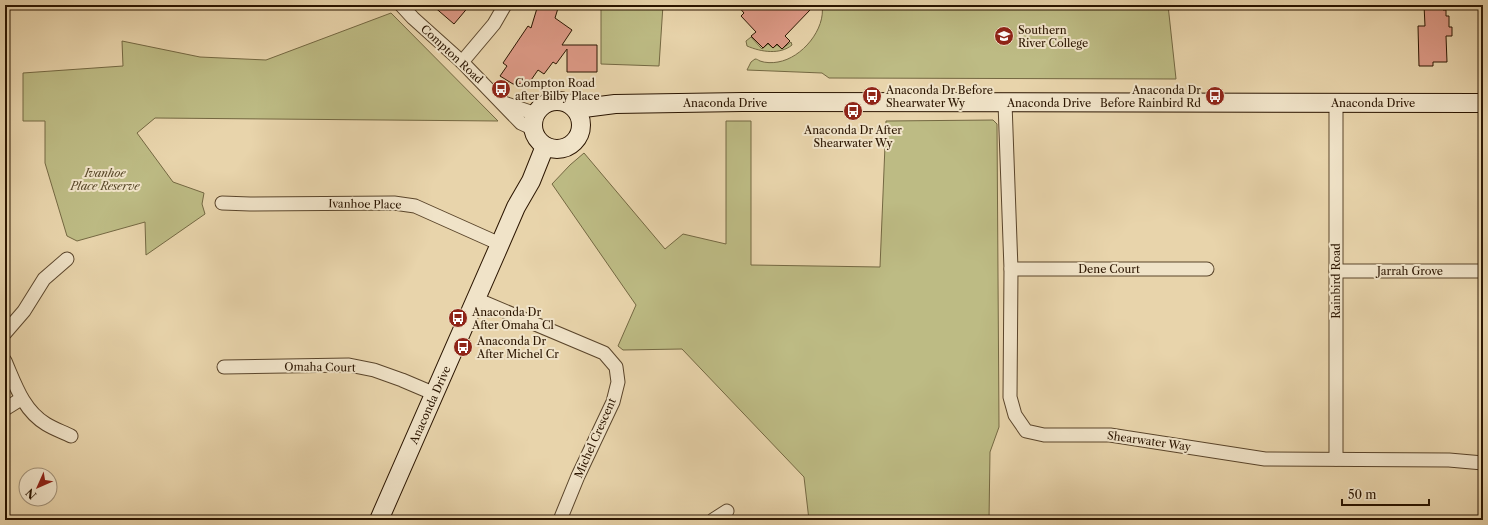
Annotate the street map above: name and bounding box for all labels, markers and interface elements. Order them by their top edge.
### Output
street label: Compton Road [418,22,486,87]
place label: Southern River College [1018,23,1088,50]
school or university icon: Southern River College [993,25,1015,47]
place label: Compton Road after Bilby Place [515,76,600,103]
bus stop icon: Compton Road after Bilby Place [490,78,512,100]
place label: Anaconda Dr Before Shearwater Wy [885,83,993,110]
place label: Anaconda Dr Before Rainbird Rd [1100,83,1201,110]
bus stop icon: Anaconda Dr Before Shearwater Wy [861,85,883,107]
bus stop icon: Anaconda Dr Before Rainbird Rd [1204,85,1226,107]
street label: Anaconda Drive [682,96,767,110]
street label: Anaconda Drive [1006,96,1091,110]
street label: Anaconda Drive [1330,96,1415,110]
bus stop icon: Anaconda Dr After Shearwater Wy [842,100,864,122]
place label: Anaconda Dr After Shearwater Wy [803,123,902,150]
park label: Ivanhoe Place Reserve [70,166,140,193]
street label: Ivanhoe Place [328,196,402,212]
street label: Rainbird Road [1329,243,1343,319]
street label: Dene Court [1078,262,1140,276]
street label: Jarrah Grove [1375,264,1443,278]
place label: Anaconda Dr After Omaha Cl [471,305,554,332]
bus stop icon: Anaconda Dr After Omaha Cl [447,307,469,329]
place label: Anaconda Dr After Michel Cr [476,334,559,361]
bus stop icon: Anaconda Dr After Michel Cr [452,336,474,358]
street label: Omaha Court [284,359,356,375]
street label: Anaconda Drive [406,364,454,447]
street label: Michel Crescent [571,396,619,480]
street label: Shearwater Way [1106,428,1193,454]
north arrow [18,467,58,507]
scale bar [1342,481,1429,507]
text: N [22,485,39,502]
text: 50 m [1348,487,1377,502]

